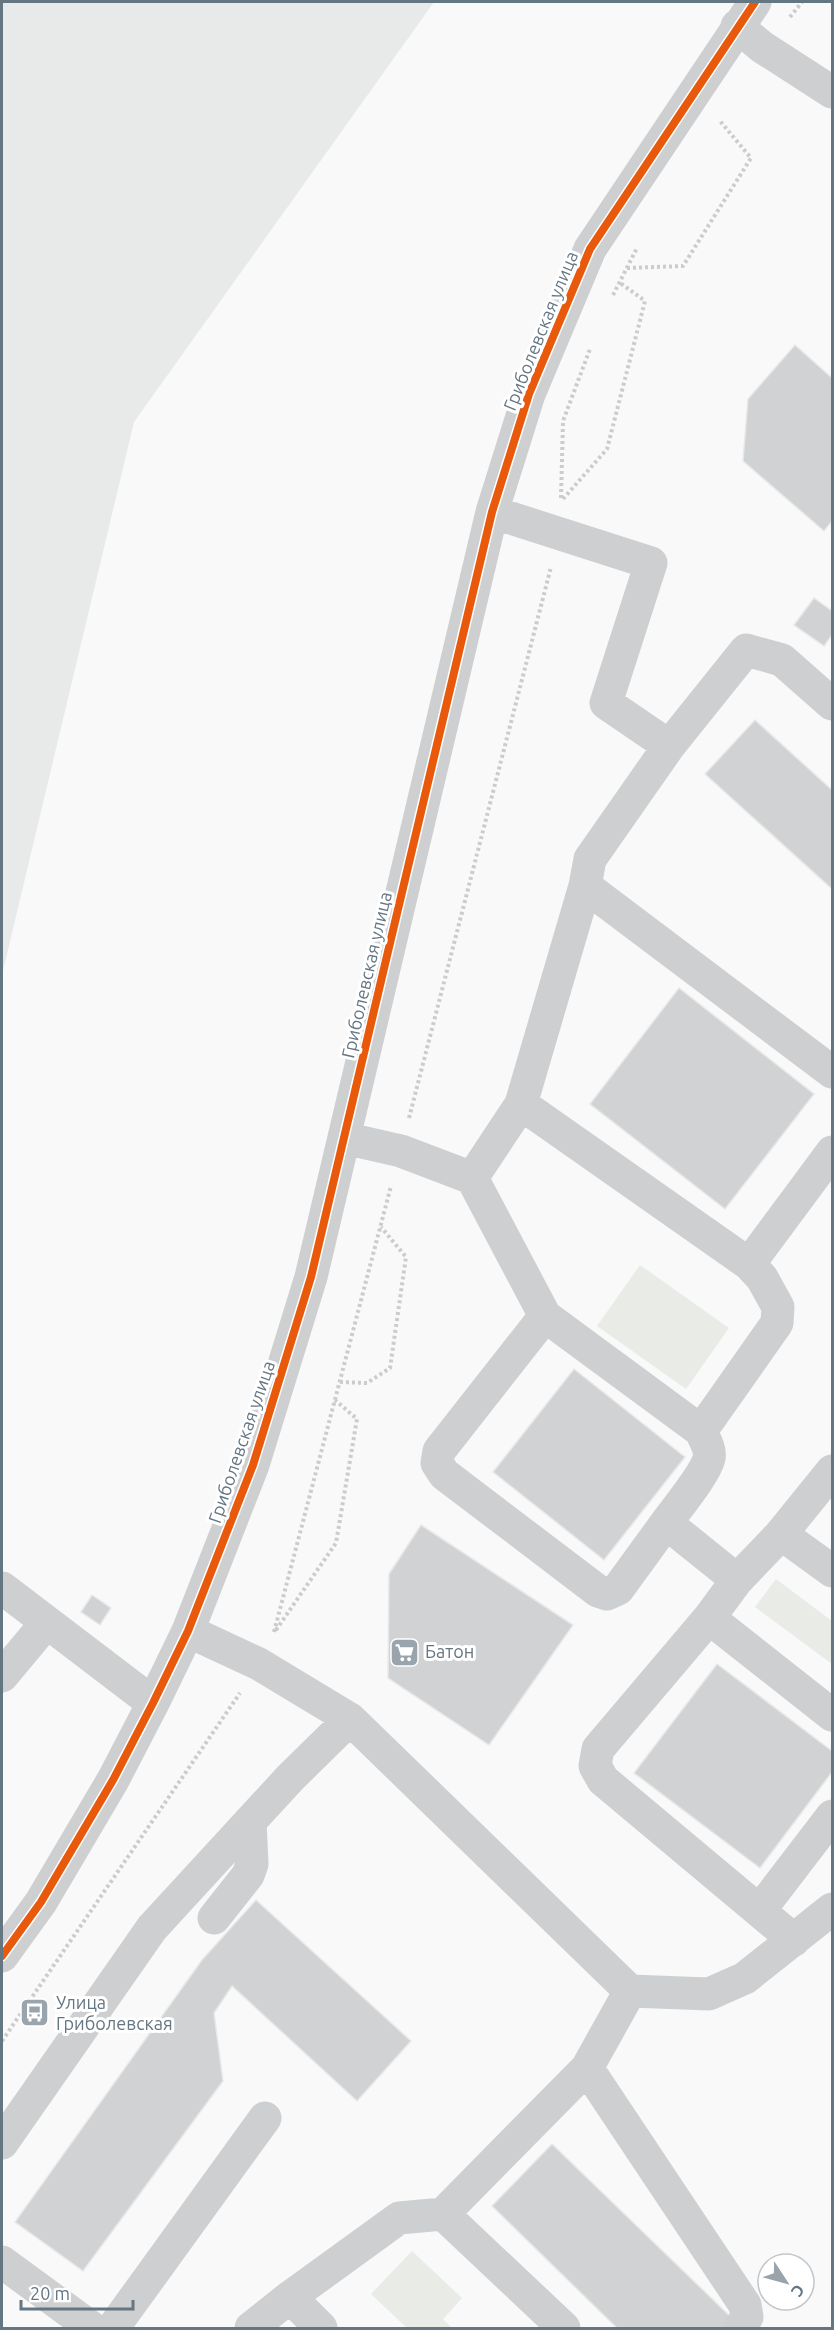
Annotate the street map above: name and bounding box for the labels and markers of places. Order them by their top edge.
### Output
supermarket icon: Батон [388,1636,420,1668]
place label: Батон [425,1641,474,1661]
place label: Улица Гриболевская [56,1992,173,2033]
bus stop icon: Улица Гриболевская [19,1997,51,2029]

